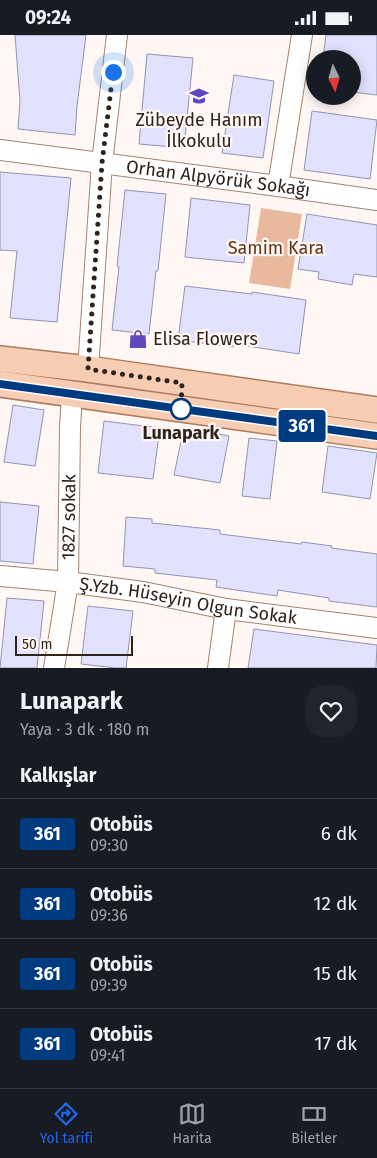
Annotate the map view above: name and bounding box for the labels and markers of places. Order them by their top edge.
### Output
school or university icon: Zübeyde Hanım İlkokulu [188,85,210,107]
place label: Zübeyde Hanım İlkokulu [135,109,263,152]
shop icon: Elisa Flowers [127,328,149,350]
place label: Elisa Flowers [153,328,258,350]
marker: Lunapark [170,398,192,420]
place label: Lunapark [142,422,221,444]

